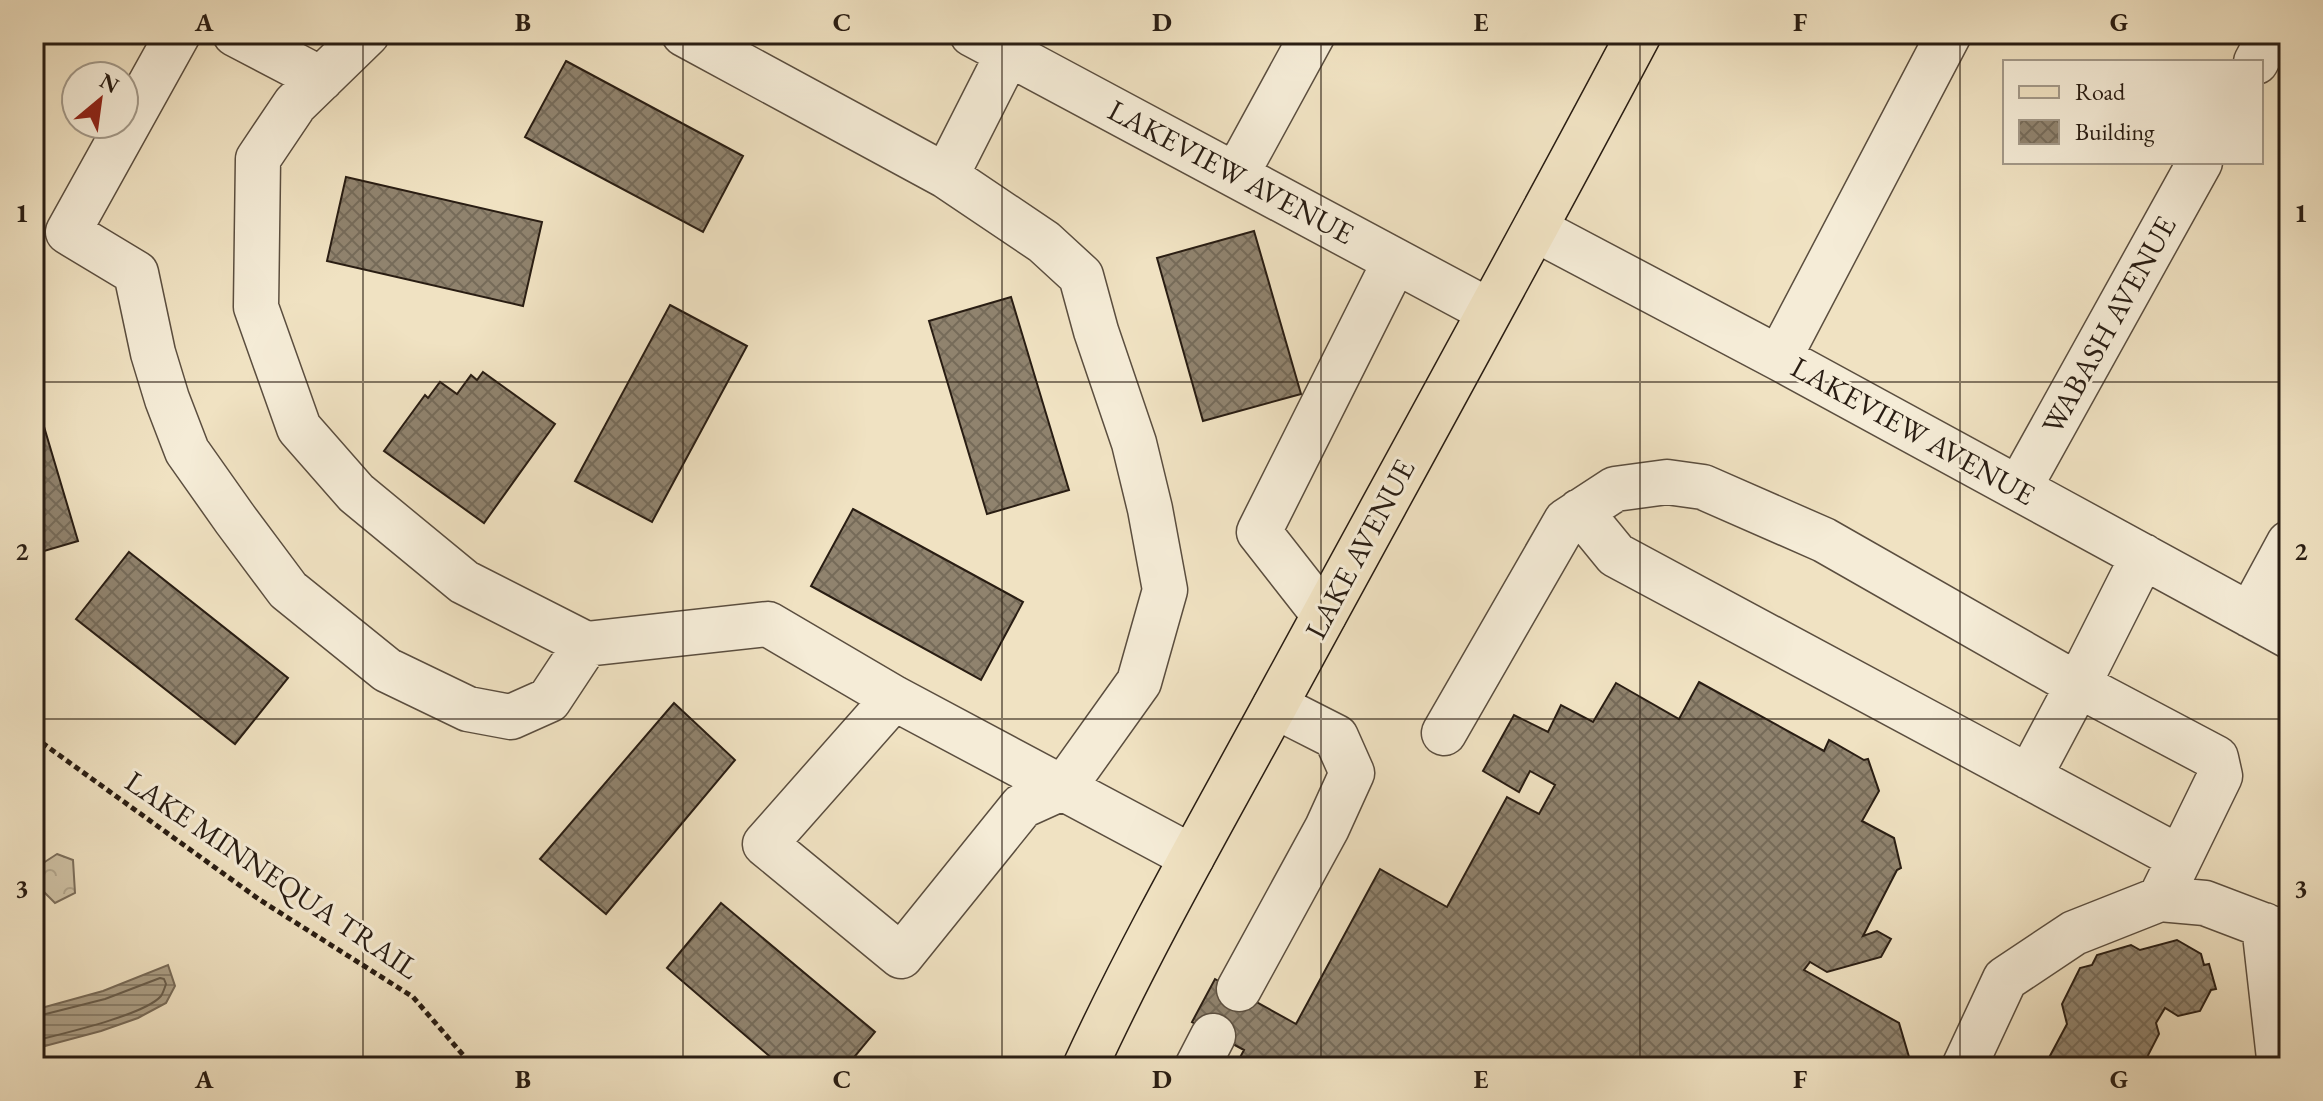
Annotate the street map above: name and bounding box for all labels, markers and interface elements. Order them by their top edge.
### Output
text: A [194,5,214,39]
text: B [515,5,531,39]
text: C [833,5,851,39]
text: D [1152,5,1172,39]
text: E [1474,5,1489,39]
text: F [1793,5,1807,39]
text: G [2110,5,2129,39]
north arrow [60,60,140,140]
legend [2003,60,2263,164]
text: N [95,66,124,100]
text: Road [2075,76,2126,107]
street label: LAKEVIEW AVENUE [1102,90,1361,253]
text: Building [2075,116,2155,147]
text: 1 [15,196,29,230]
text: 1 [2294,196,2308,230]
street label: WABASH AVENUE [2033,209,2185,441]
street label: LAKEVIEW AVENUE [1784,347,2042,514]
street label: LAKE AVENUE [1296,452,1423,645]
text: 2 [15,534,29,568]
text: 2 [2294,534,2308,568]
street label: LAKE MINNEQUA TRAIL [118,762,427,988]
text: 3 [15,871,29,905]
text: 3 [2294,871,2308,905]
text: A [194,1062,214,1096]
text: B [515,1062,531,1096]
text: C [833,1062,851,1096]
text: D [1152,1062,1172,1096]
text: E [1474,1062,1489,1096]
text: F [1793,1062,1807,1096]
text: G [2110,1062,2129,1096]

